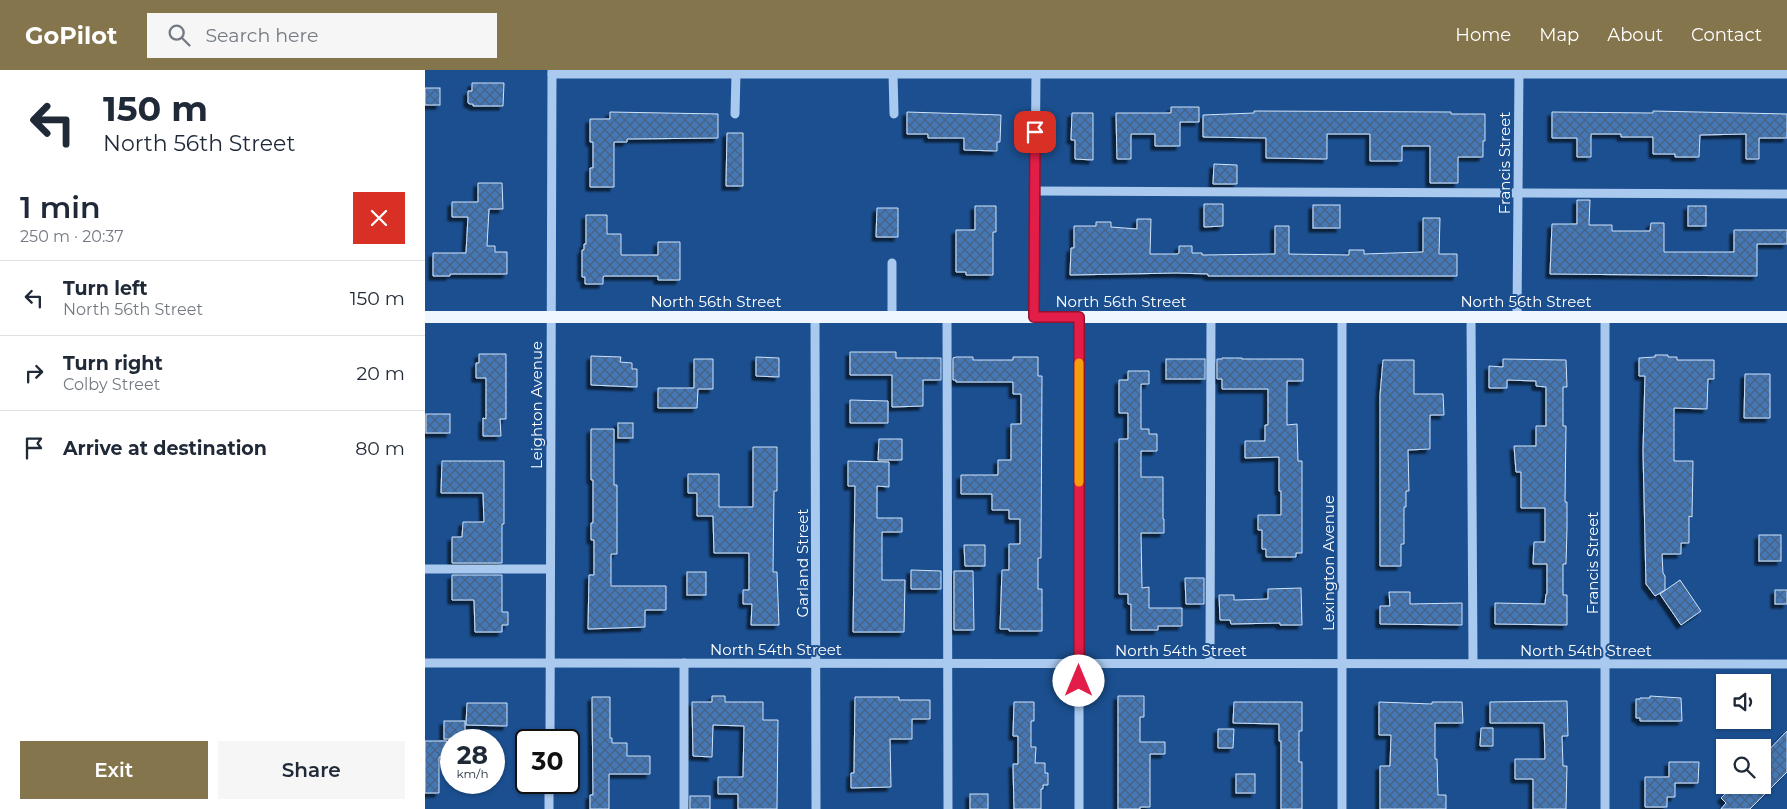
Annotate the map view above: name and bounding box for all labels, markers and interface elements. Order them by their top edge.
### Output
search box [147,13,497,58]
text: GoPilot [25,21,117,50]
icon: search [165,21,193,49]
text: Search here [205,24,318,47]
text: Home [1455,24,1511,46]
text: Map [1539,24,1579,46]
text: About [1607,24,1663,46]
text: Contact [1691,24,1762,46]
text: 150 m [103,87,208,130]
icon: left [20,90,85,155]
pin [1014,111,1056,153]
street label: Francis Street [1495,112,1514,214]
icon: arrive [1021,118,1049,146]
text: North 56th Street [103,130,295,157]
text: 1 min [20,189,101,226]
button: close [353,192,405,244]
text: 250 m · 20:37 [20,227,124,246]
text: Turn left [63,277,148,300]
icon: left [20,284,48,312]
text: 150 m [350,287,405,310]
street label: North 56th Street [650,292,782,311]
street label: North 56th Street [1055,292,1187,311]
street label: North 56th Street [1460,292,1592,311]
text: North 56th Street [63,300,203,319]
street label: Leighton Avenue [527,341,546,469]
text: Turn right [63,352,163,375]
icon: right [20,359,48,387]
text: 20 m [357,362,405,385]
text: Colby Street [63,375,160,394]
icon: arrive [20,434,48,462]
text: Arrive at destination [63,437,267,460]
text: 80 m [355,437,405,460]
street label: Lexington Avenue [1319,495,1338,631]
street label: Garland Street [793,509,812,617]
street label: Francis Street [1583,512,1602,614]
street label: North 54th Street [710,640,842,659]
street label: North 54th Street [1115,641,1247,660]
street label: North 54th Street [1520,641,1652,660]
position arrow [1052,654,1104,706]
map controls [1716,674,1771,794]
button: sound [1716,674,1771,729]
speed limit sign: 30 [515,729,580,794]
button: search [1716,739,1771,794]
text: 28 [457,740,488,770]
button: Exit [20,741,208,799]
button: Share [218,741,405,799]
text: km/h [456,766,489,781]

